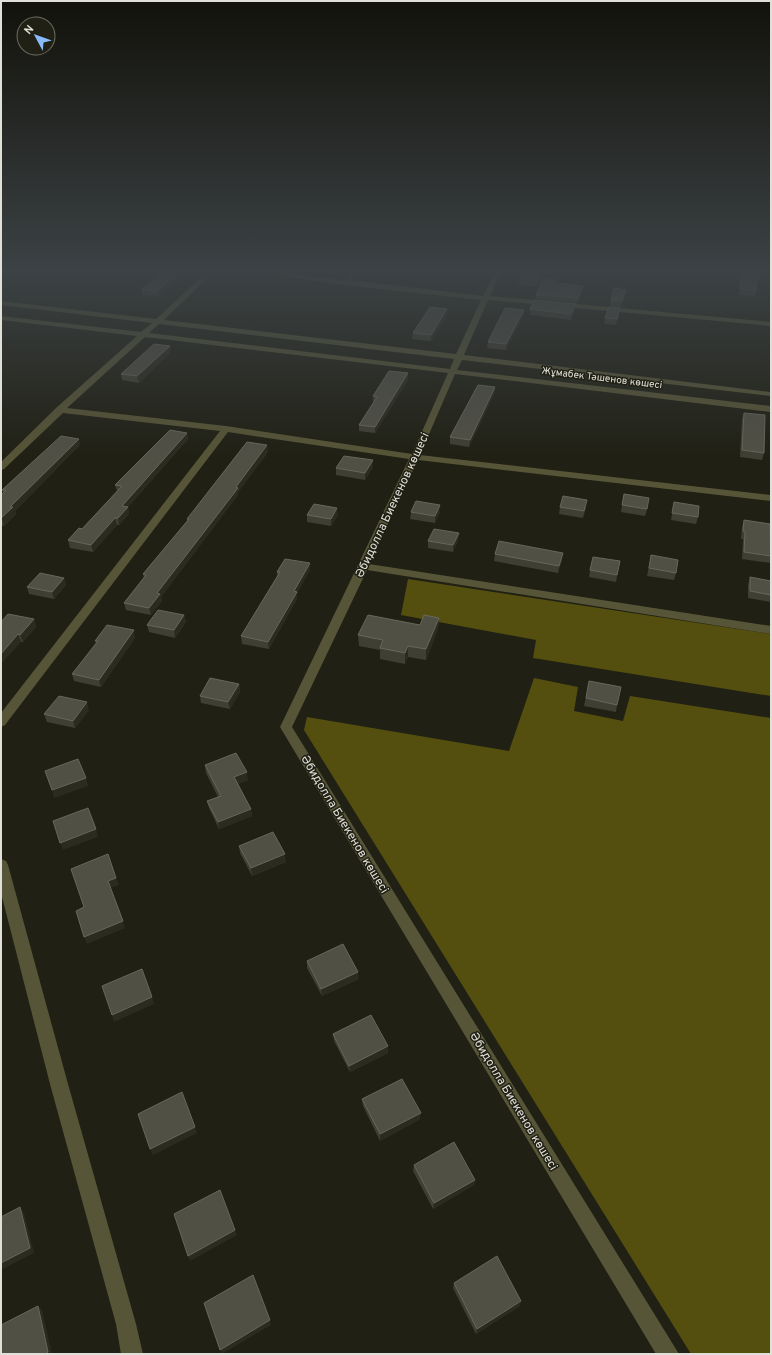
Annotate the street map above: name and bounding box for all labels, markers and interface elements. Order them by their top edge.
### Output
north arrow [16,16,56,56]
text: N [21,23,37,38]
street label: Жұмабек Тәшенов көшесі [541,365,663,392]
street label: Әбидолла Биекенов көшесі [352,430,434,581]
street label: Әбидолла Биекенов көшесі [296,752,392,897]
street label: Әбидолла Биекенов көшесі [465,1029,561,1174]

